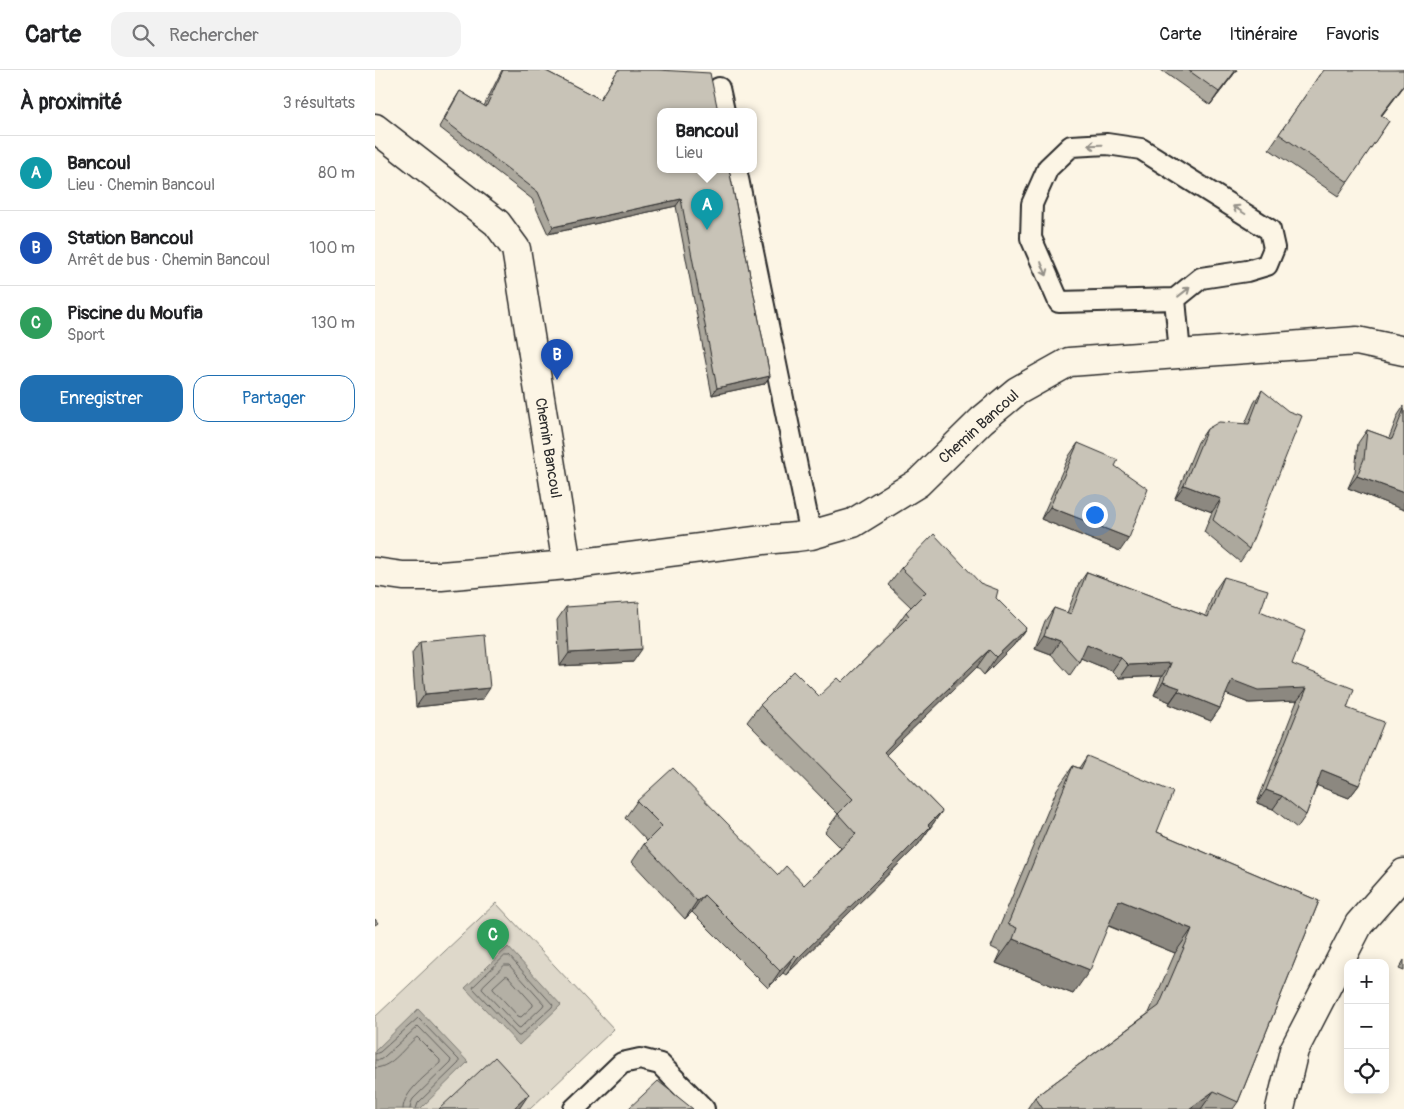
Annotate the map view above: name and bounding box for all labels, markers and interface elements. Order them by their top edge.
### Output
search box [111,12,461,57]
text: Carte [25,20,81,49]
icon: search [129,21,157,49]
text: Rechercher [169,23,259,47]
text: Carte [1159,23,1201,46]
text: Itinéraire [1229,23,1297,46]
text: Favoris [1325,23,1379,46]
text: À proximité [20,89,123,116]
text: 3 résultats [283,93,355,113]
popup [657,108,757,173]
text: Bancoul [675,119,739,143]
one-way arrow [1087,140,1103,149]
text: Lieu [675,143,703,163]
text: Bancoul [67,151,131,175]
text: A [31,163,41,183]
text: 80 m [318,163,355,183]
text: Lieu · Chemin Bancoul [67,175,215,195]
pin: A [691,189,723,230]
one-way arrow [1233,205,1247,215]
text: Station Bancoul [67,226,194,250]
text: B [31,238,41,258]
text: 100 m [309,238,355,258]
text: Arrêt de bus · Chemin Bancoul [67,250,270,270]
one-way arrow [1040,261,1050,276]
one-way arrow [1177,287,1190,298]
text: Piscine du Moufia [67,301,203,325]
text: C [31,313,41,333]
text: 130 m [311,313,355,333]
text: Sport [67,325,105,345]
pin: B [541,339,573,380]
button: Enregistrer [20,375,183,422]
button: Partager [193,375,355,422]
street label: Chemin Bancoul [935,386,1023,468]
street label: Chemin Bancoul [531,396,565,500]
your location [1082,502,1108,528]
pin: C [477,919,509,960]
map controls [1344,959,1389,1094]
button: + [1344,959,1389,1004]
button: − [1344,1004,1389,1049]
button: locate [1344,1049,1389,1094]

